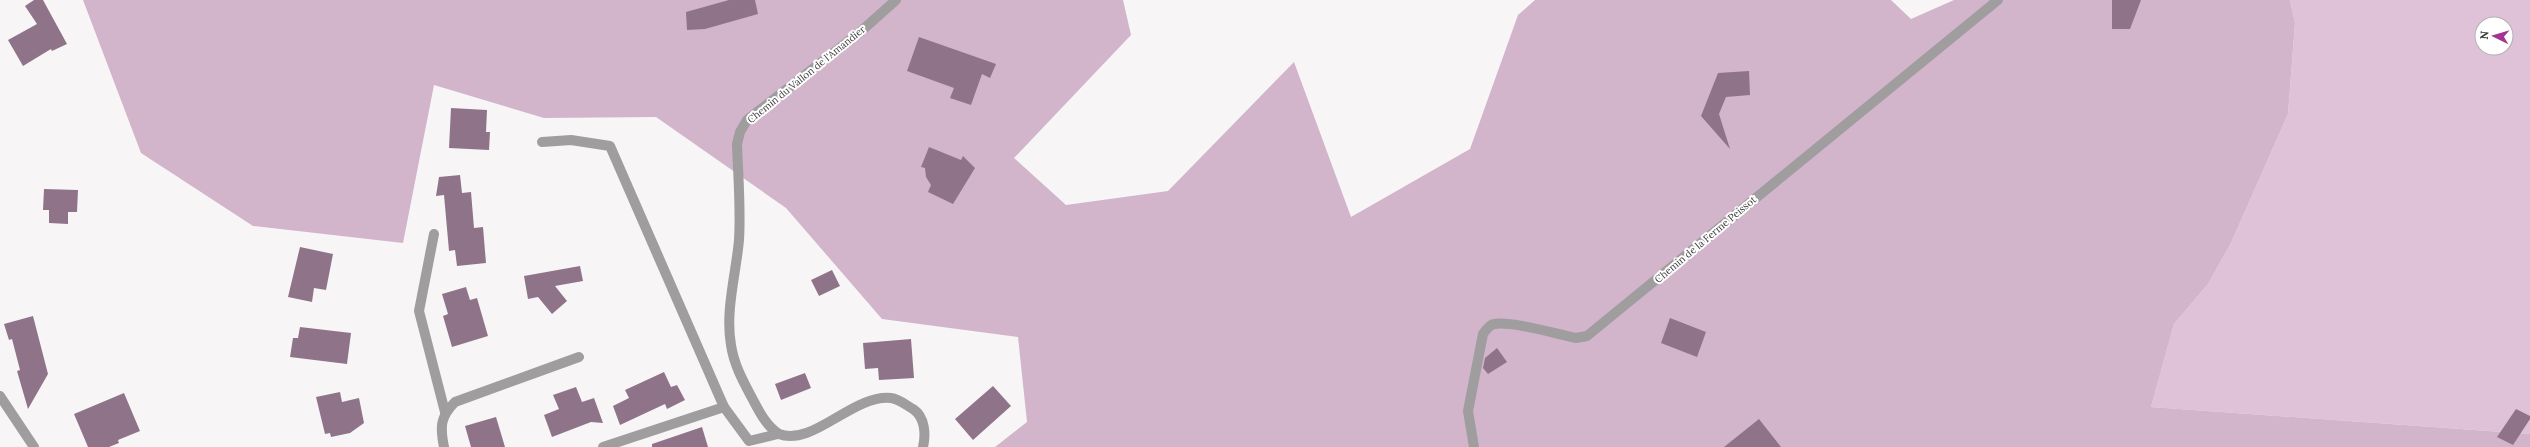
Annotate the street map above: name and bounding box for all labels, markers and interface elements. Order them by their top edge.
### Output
north arrow [2474,16,2514,56]
street label: Chemin du Vallon de l'Amandier [745,22,869,126]
text: N [2477,30,2491,40]
street label: Chemin de la Ferme Peissot [1652,193,1759,286]

